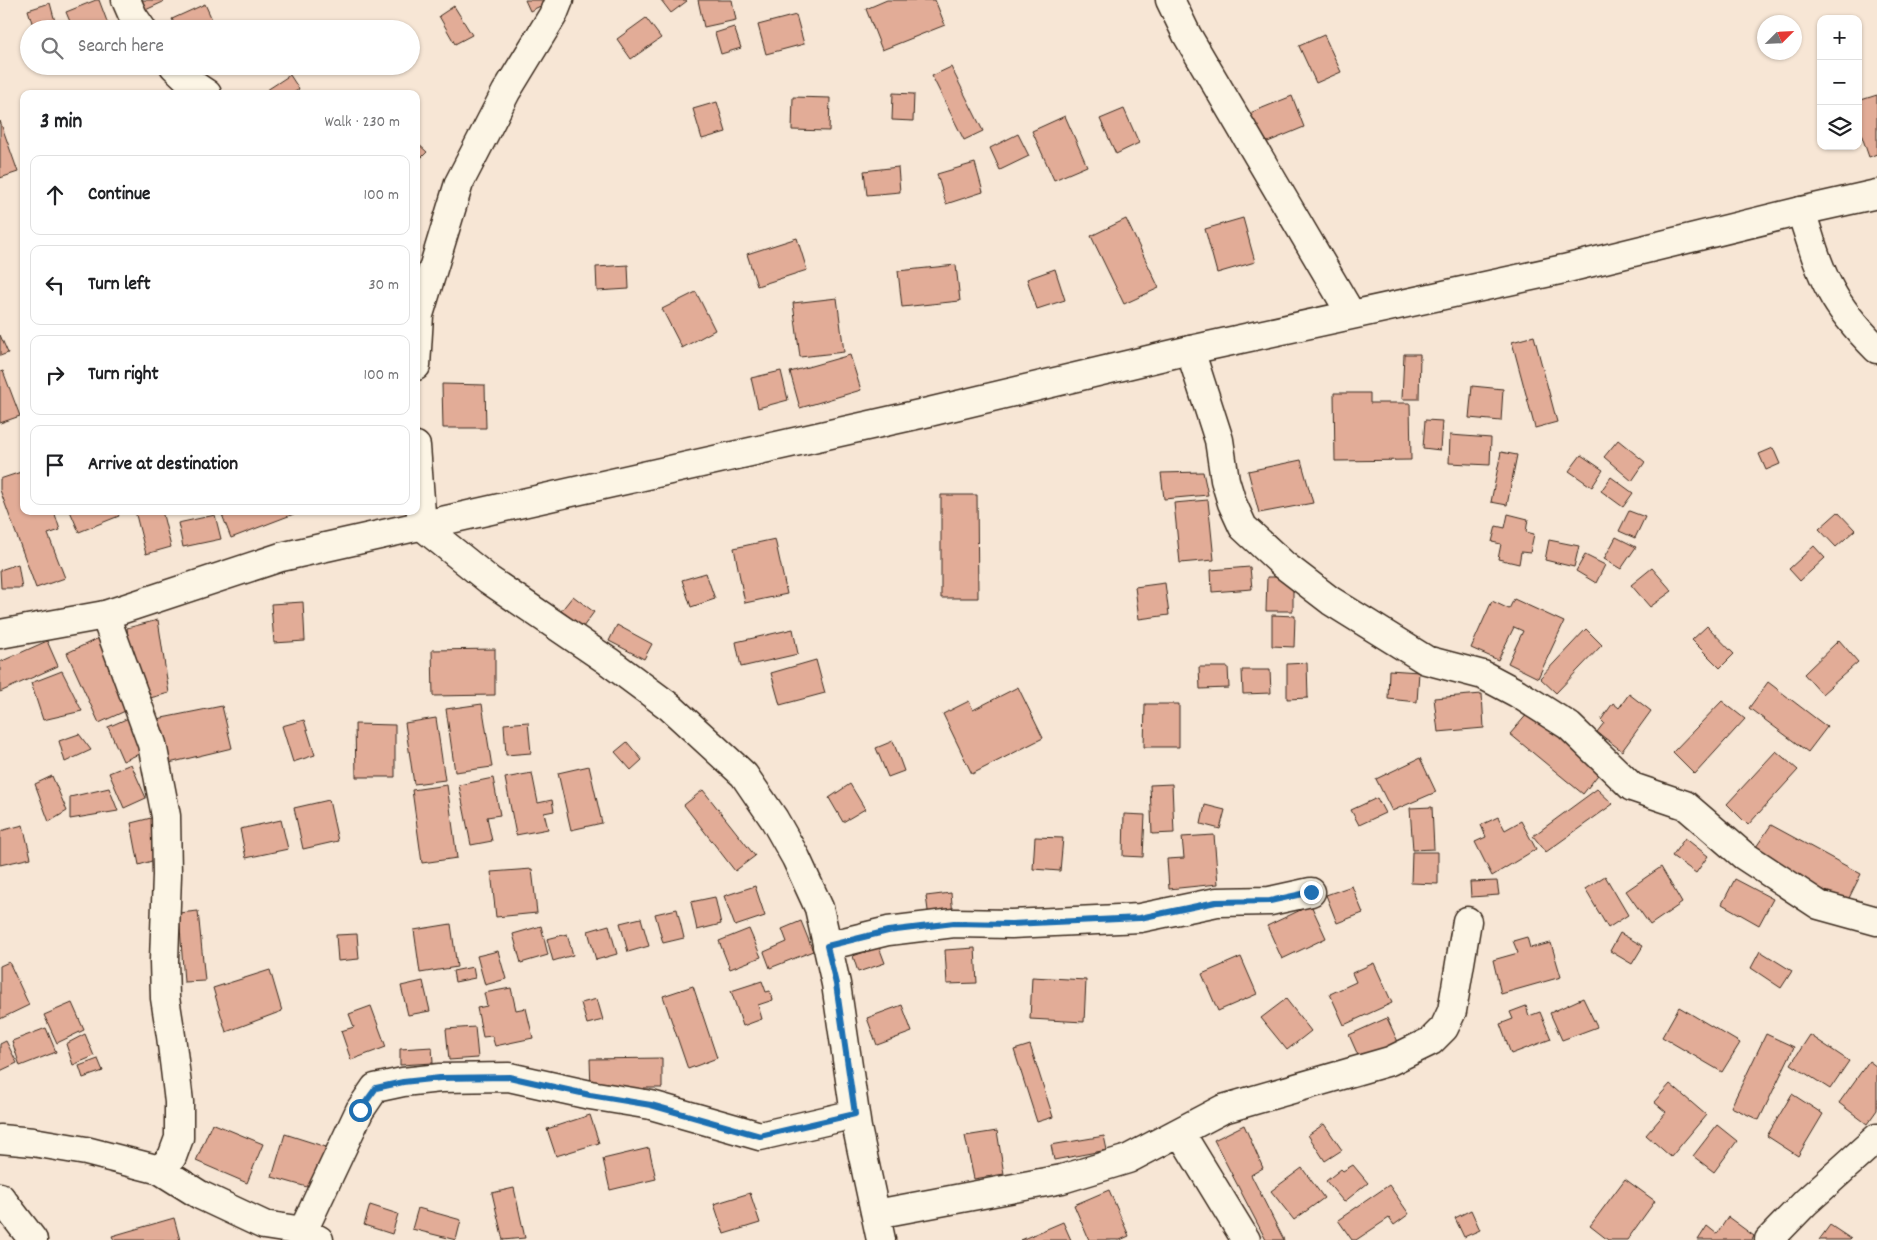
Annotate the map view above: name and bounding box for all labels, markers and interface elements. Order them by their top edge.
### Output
north arrow [1757,15,1802,60]
map controls [1817,15,1862,150]
button: + [1817,15,1862,60]
search box [20,20,420,75]
icon: search [38,34,66,62]
text: Search here [78,34,164,61]
button: − [1817,60,1862,105]
button: layers [1817,105,1862,150]
text: 3 min [40,108,82,138]
text: Walk · 230 m [324,111,400,134]
icon: ahead [41,181,69,209]
text: Continue [88,182,150,209]
text: 100 m [363,184,399,207]
icon: left [41,271,69,299]
text: Turn left [88,272,151,299]
text: 30 m [369,274,399,297]
icon: right [41,361,69,389]
text: Turn right [88,362,159,389]
text: 100 m [363,364,399,387]
icon: arrive [41,451,69,479]
text: Arrive at destination [88,452,238,479]
route end [1300,881,1323,904]
route start [349,1099,372,1122]

